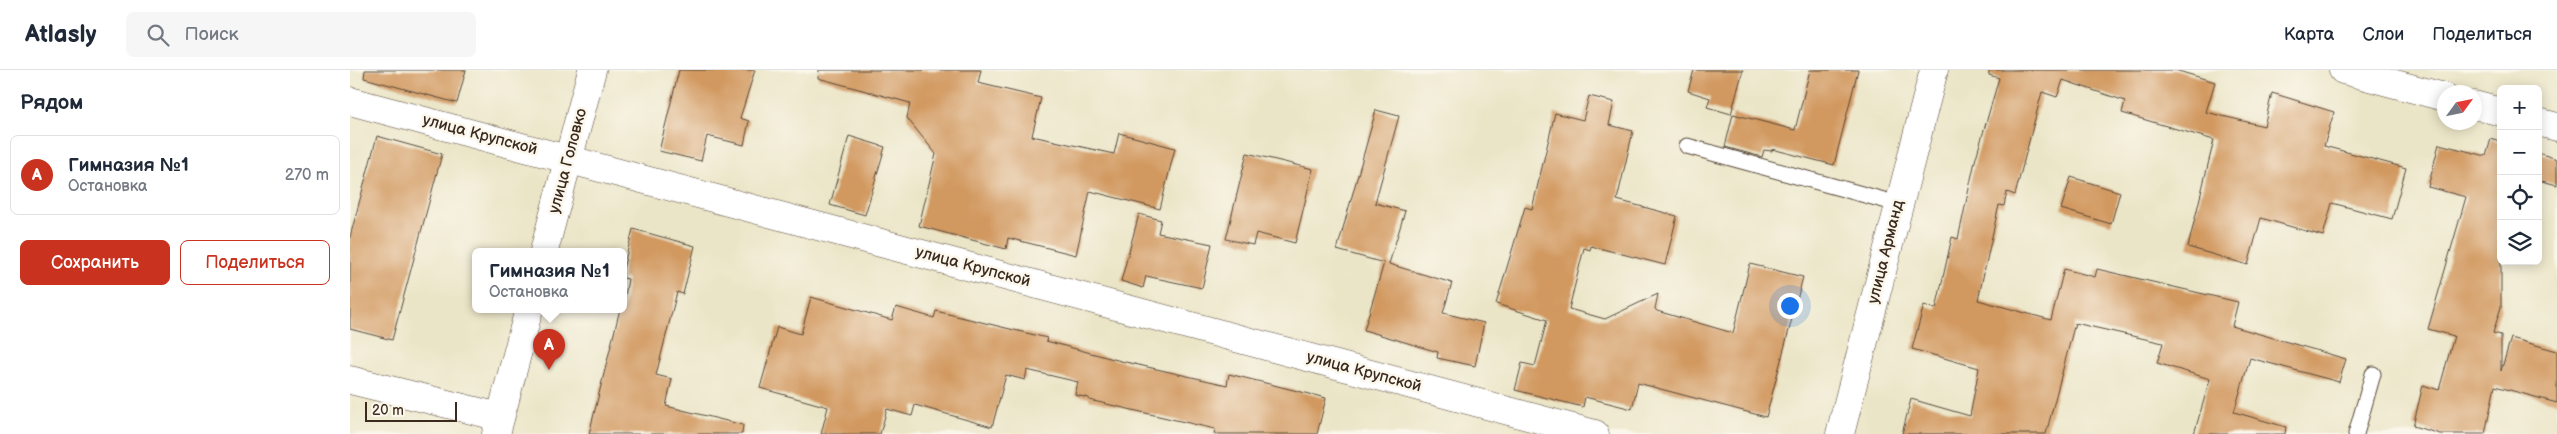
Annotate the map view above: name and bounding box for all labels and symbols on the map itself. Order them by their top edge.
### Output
north arrow [2437,85,2482,130]
street label: улица Головко [545,106,591,216]
street label: улица Крупской [420,111,540,159]
street label: улица Арманд [1864,198,1908,306]
street label: улица Крупской [913,243,1033,291]
your location [1777,293,1803,319]
pin: A [533,329,565,370]
street label: улица Крупской [1304,348,1424,396]
scale bar [365,399,458,422]

